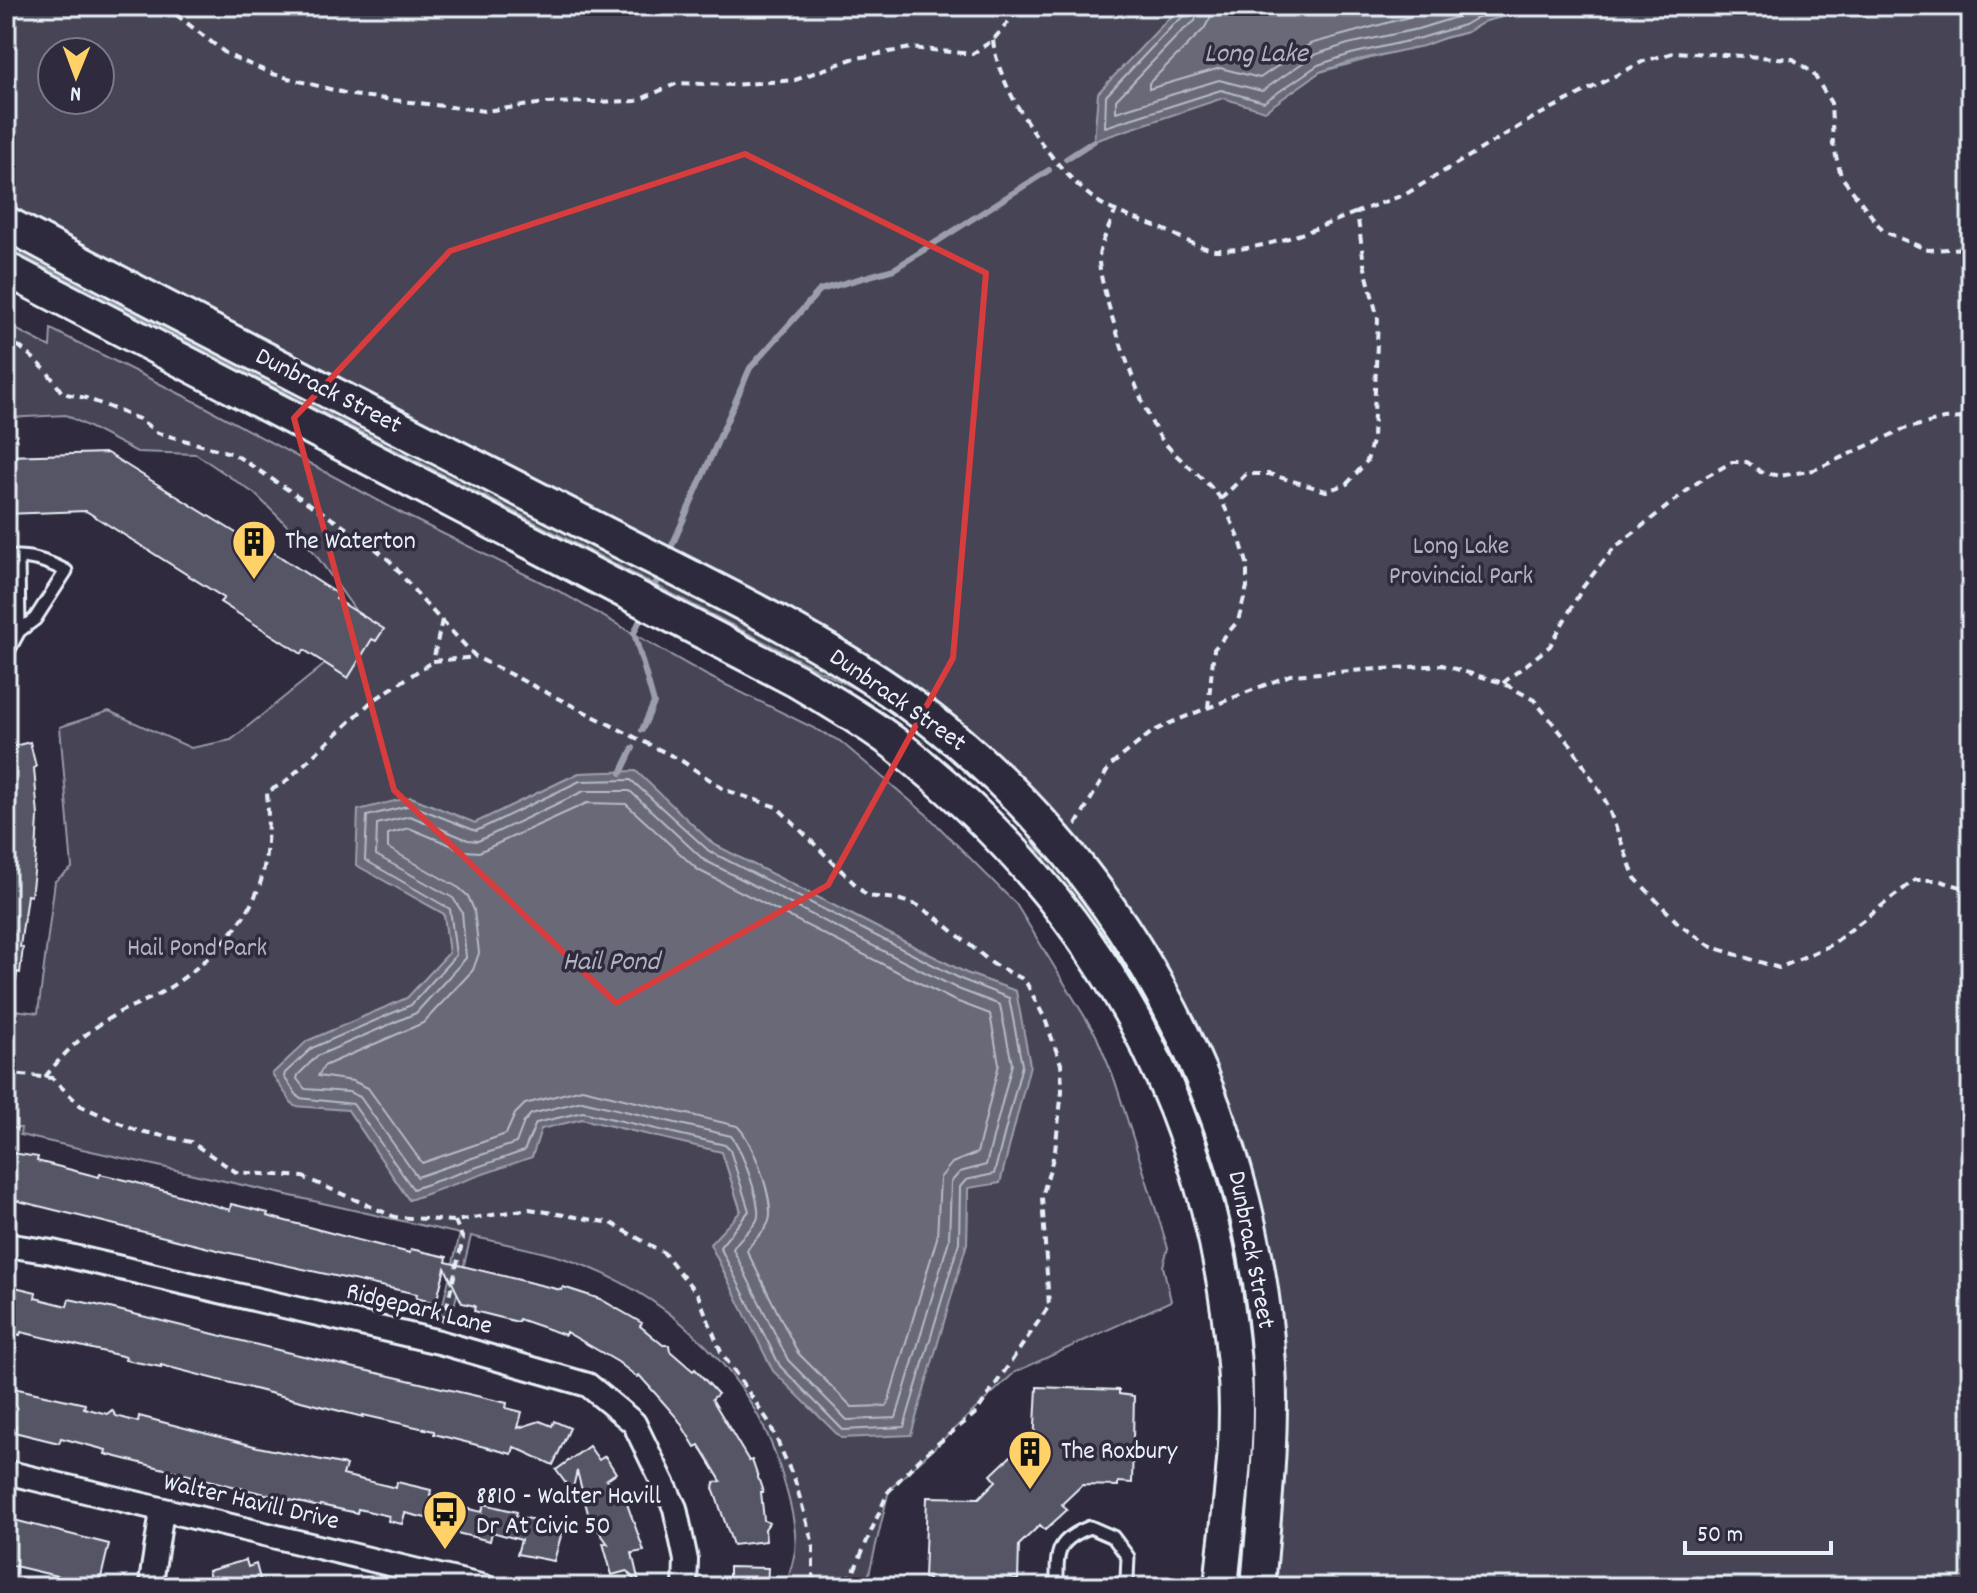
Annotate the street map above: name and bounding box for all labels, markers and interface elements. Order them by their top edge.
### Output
north arrow [36,36,116,116]
water label: Long Lake [1204,36,1310,76]
text: N [70,77,81,108]
street label: Dunbrack Street [248,339,408,445]
building icon: The Waterton [230,518,278,581]
place label: The Waterton [285,524,416,561]
park label: Long Lake Provincial Park [1389,529,1533,596]
street label: Dunbrack Street [821,640,973,762]
park label: Hail Pond Park [127,931,267,968]
water label: Hail Pond [563,944,663,984]
street label: Dunbrack Street [1217,1168,1283,1332]
street label: Ridgepark Lane [342,1274,496,1346]
building icon: The Roxbury [1006,1428,1054,1491]
place label: The Roxbury [1061,1434,1178,1471]
street label: Walter Havill Drive [159,1465,343,1541]
place label: 8810 - Walter Havill Dr At Civic 50 [476,1479,661,1546]
bus stop icon: 8810 - Walter Havill Dr At Civic 50 [421,1488,469,1551]
scale bar [1685,1505,1831,1555]
text: 50 m [1697,1519,1743,1553]

